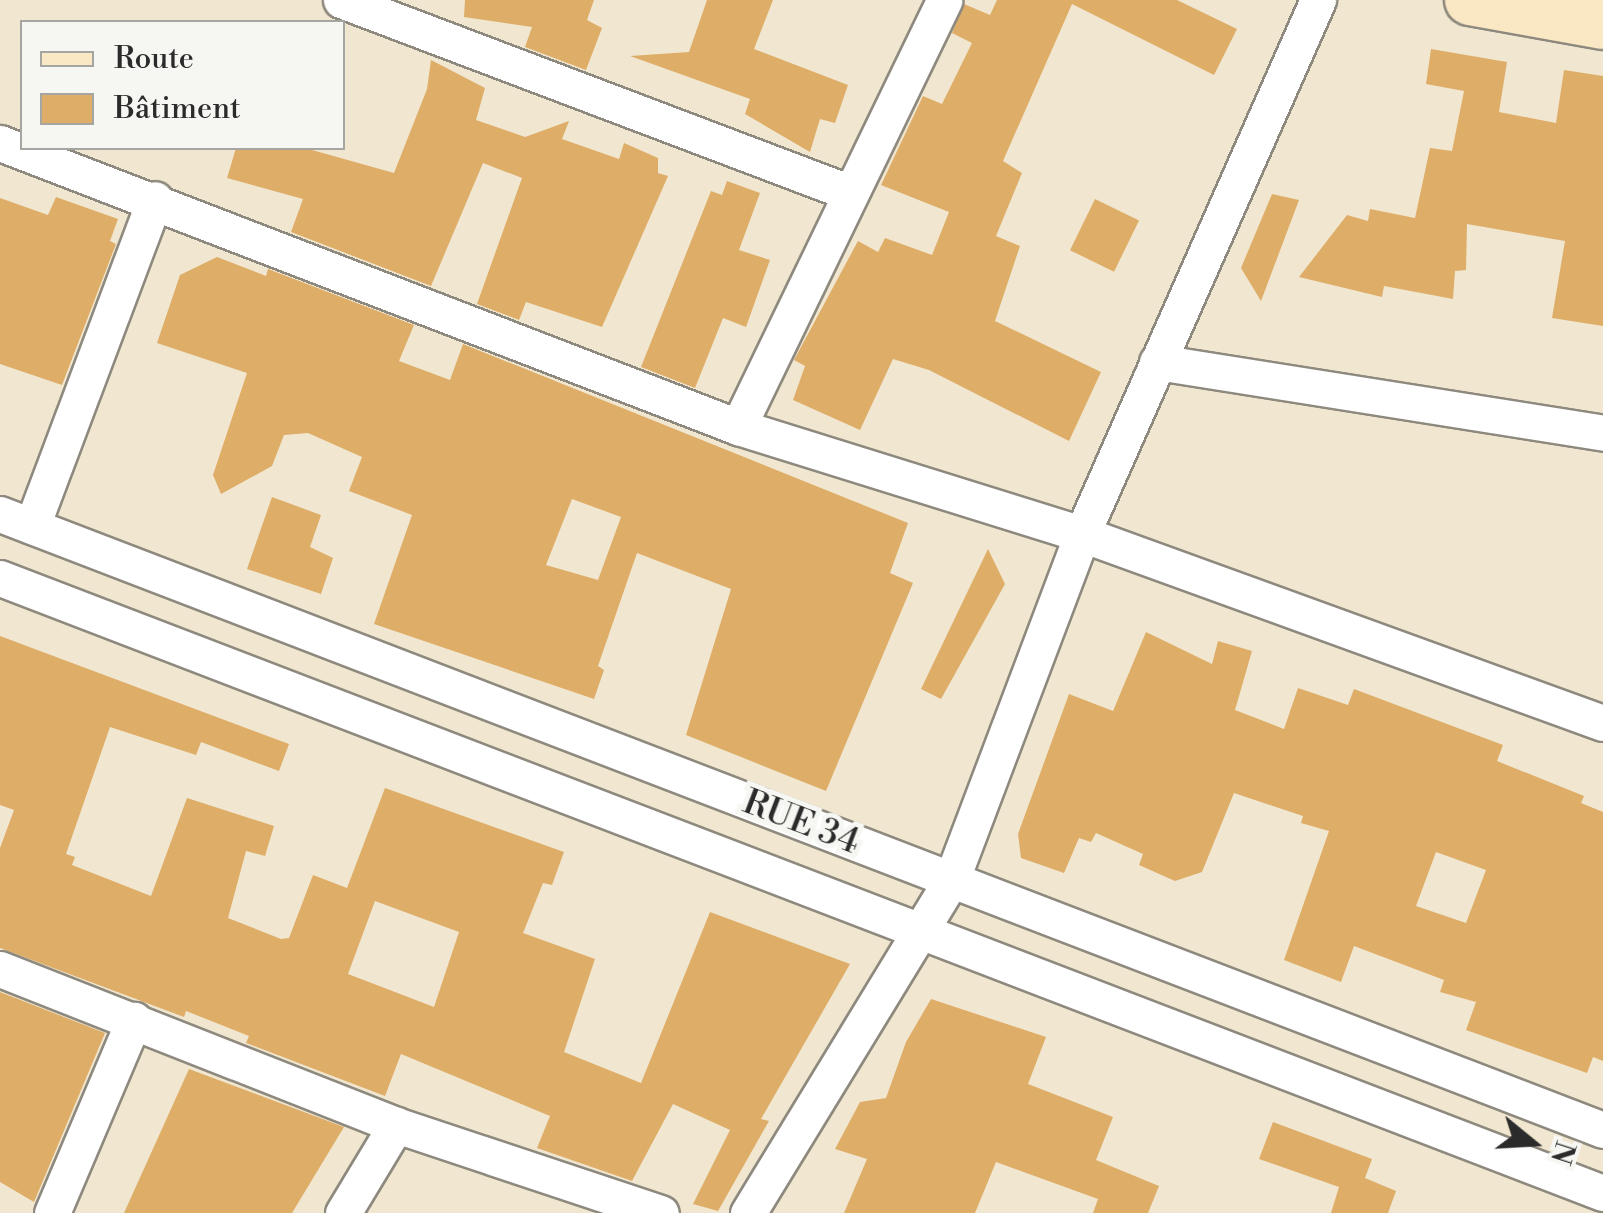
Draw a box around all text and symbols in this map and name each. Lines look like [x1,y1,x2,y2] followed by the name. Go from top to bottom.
[20,20,345,150] legend
[114,40,194,78] text: Route
[114,90,241,128] text: Bâtiment
[737,782,865,864] street label: RUE 34
[1483,1093,1583,1193] north arrow
[1542,1136,1582,1168] text: N

